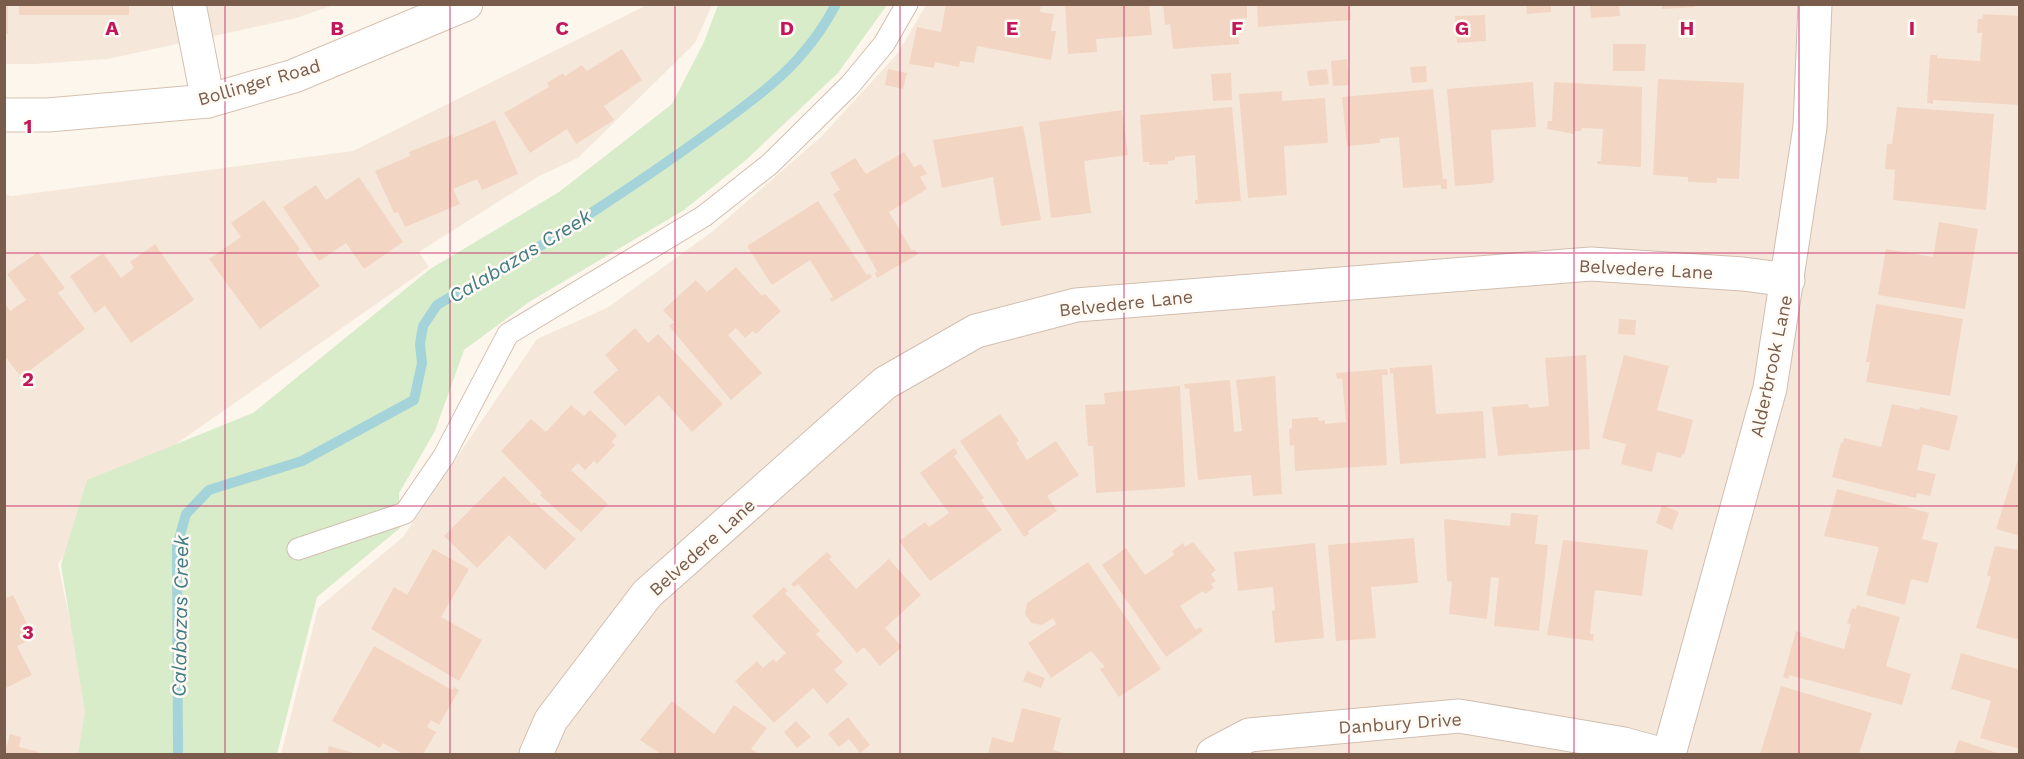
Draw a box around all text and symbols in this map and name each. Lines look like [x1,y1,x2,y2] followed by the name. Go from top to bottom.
[105,16,119,40] text: A
[330,16,344,40] text: B
[555,16,569,40] text: C
[780,16,794,40] text: D
[1006,16,1018,40] text: E
[1231,16,1243,40] text: F
[1455,16,1469,40] text: G
[1680,16,1694,40] text: H
[1909,16,1915,40] text: I
[195,54,323,110] street label: Bollinger Road
[24,114,32,138] text: 1
[444,203,597,308] water label: Calabazas Creek
[1578,255,1714,283] street label: Belvedere Lane
[1058,286,1194,320] street label: Belvedere Lane
[1746,293,1796,439] street label: Alderbrook Lane
[22,367,34,391] text: 2
[645,494,759,600] street label: Belvedere Lane
[167,534,193,697] water label: Calabazas Creek
[22,620,34,644] text: 3
[1338,708,1462,738] street label: Danbury Drive

